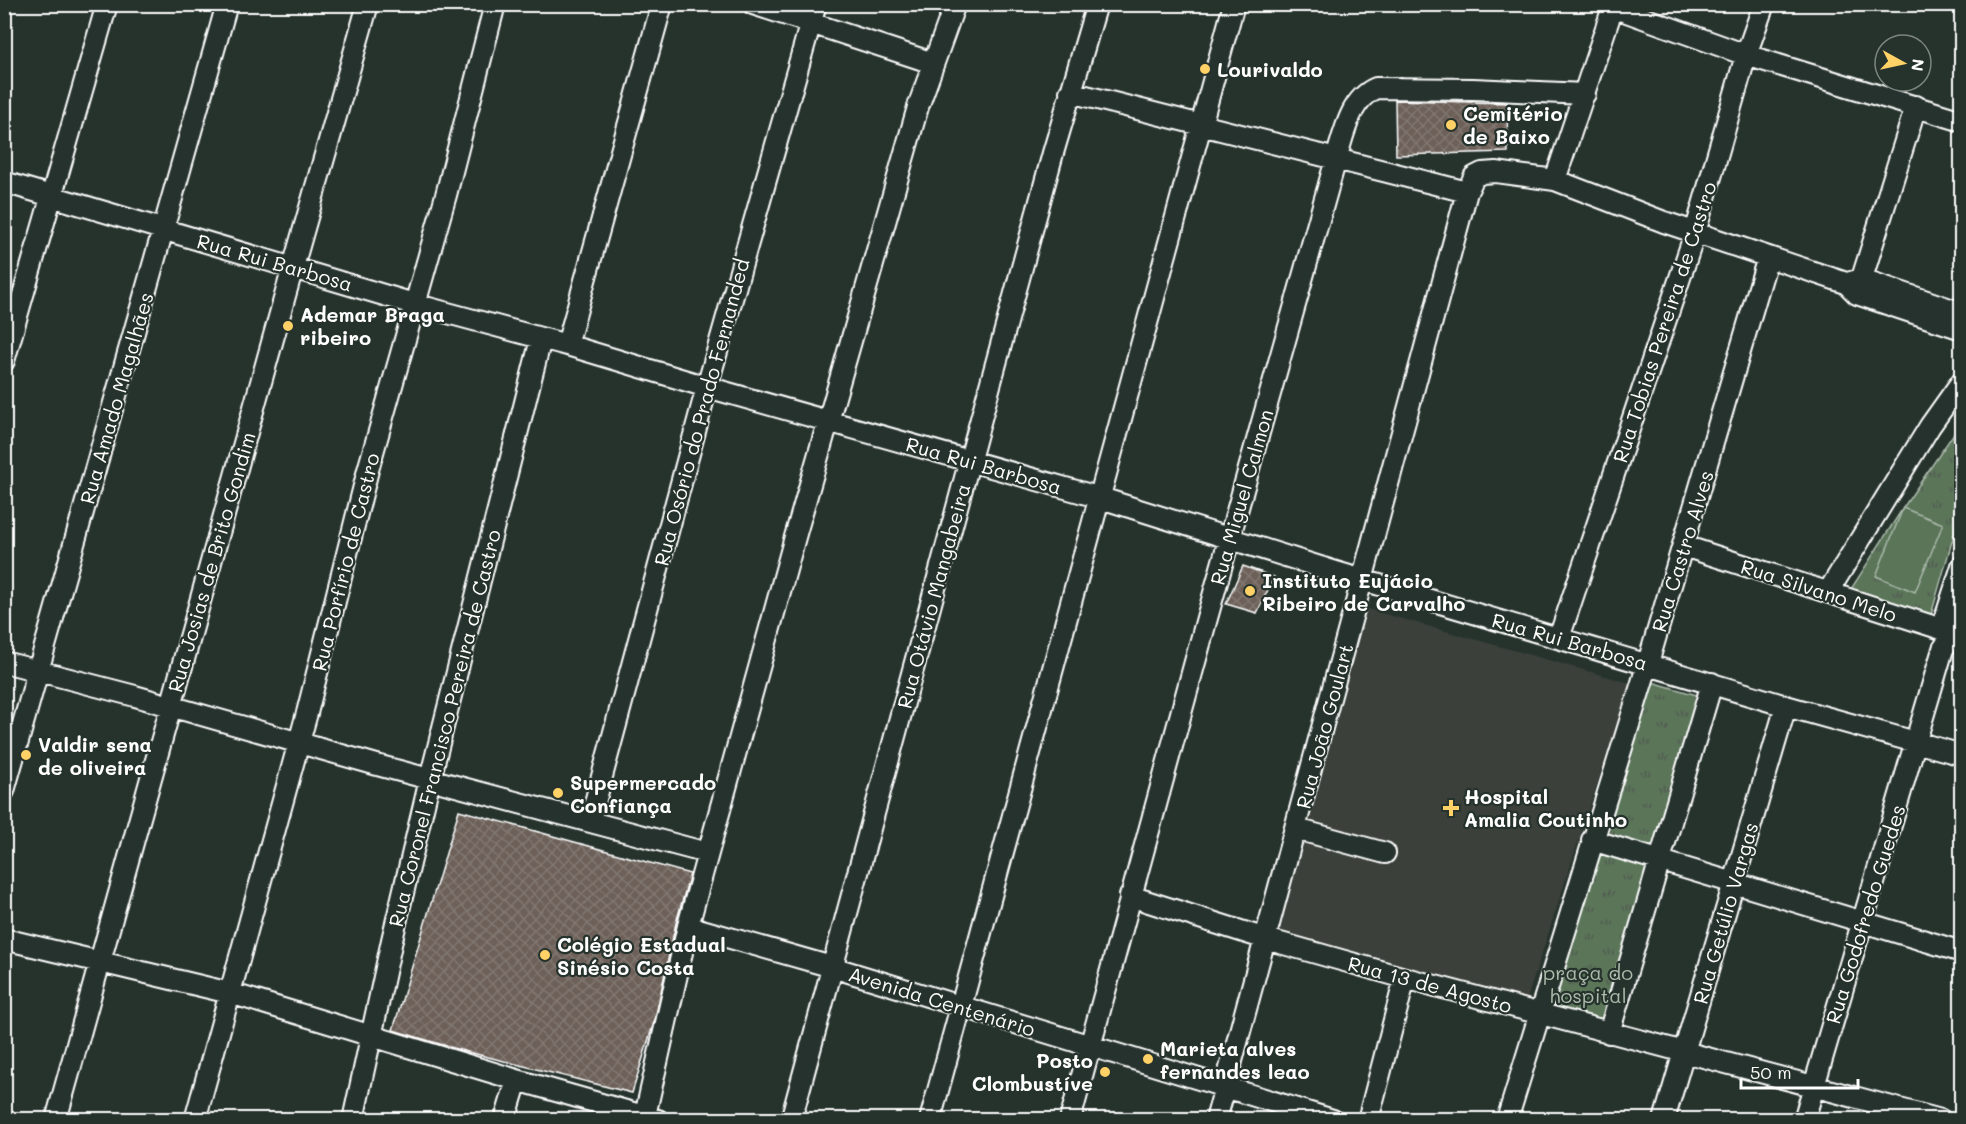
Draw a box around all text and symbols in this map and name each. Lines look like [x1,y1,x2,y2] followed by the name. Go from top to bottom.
[1873,33,1933,93] north arrow
[1217,56,1323,82] place label: Lourivaldo
[1907,58,1930,73] text: N
[1198,62,1212,76] marker: Lourivaldo
[1463,100,1563,149] place label: Cemitério de Baixo
[1444,118,1458,132] marker: Cemitério de Baixo
[1606,178,1722,466] street label: Rua Tobias Pereira de Castro
[194,227,356,297] street label: Rua Rui Barbosa
[647,256,755,568] street label: Rua Osório do Prado Fernanded
[73,289,159,507] street label: Rua Amado Magalhães
[300,301,445,350] place label: Ademar Braga ribeiro
[281,319,295,333] marker: Ademar Braga ribeiro
[1203,406,1279,588] street label: Rua Miguel Calmon
[161,429,261,695] street label: Rua Josias de Brito Gondim
[903,430,1065,500] street label: Rua Rui Barbosa
[305,450,385,674] street label: Rua Porfírio de Castro
[1645,467,1719,635] street label: Rua Castro Alves
[890,481,976,711] street label: Rua Otávio Mangabeira
[382,527,506,929] street label: Rua Coronel Francisco Pereira de Castro
[1738,553,1900,628] street label: Rua Silvano Melo
[1262,567,1465,616] place label: Instituto Eujácio Ribeiro de Carvalho
[1243,584,1257,598] marker: Instituto Eujácio Ribeiro de Carvalho
[1489,606,1651,676] street label: Rua Rui Barbosa
[1289,640,1359,812] street label: Rua João Goulart
[38,731,152,780] place label: Valdir sena de oliveira
[19,748,33,762] marker: Valdir sena de oliveira
[570,769,716,818] place label: Supermercado Confiança
[1464,783,1627,832] place label: Hospital Amalia Coutinho
[551,786,565,800] marker: Supermercado Confiança
[1442,799,1460,817] marker: Hospital Amalia Coutinho
[1819,801,1911,1027] street label: Rua Godofredo Guedes
[1687,819,1763,1007] street label: Rua Getúlio Vargas
[557,931,726,980] place label: Colégio Estadual Sinésio Costa
[538,948,552,962] marker: Colégio Estadual Sinésio Costa
[1345,950,1515,1018] street label: Rua 13 de Agosto
[1543,959,1633,1008] park label: praça do hospital
[845,960,1039,1042] street label: Avenida Centenário
[1160,1035,1310,1084] place label: Marieta alves fernandes leao
[972,1047,1093,1096] place label: Posto Clombustíve
[1141,1052,1155,1066] marker: Marieta alves fernandes leao
[1741,1052,1858,1090] scale bar
[1750,1060,1792,1084] text: 50 m
[1098,1065,1112,1079] marker: Posto Clombustíve

